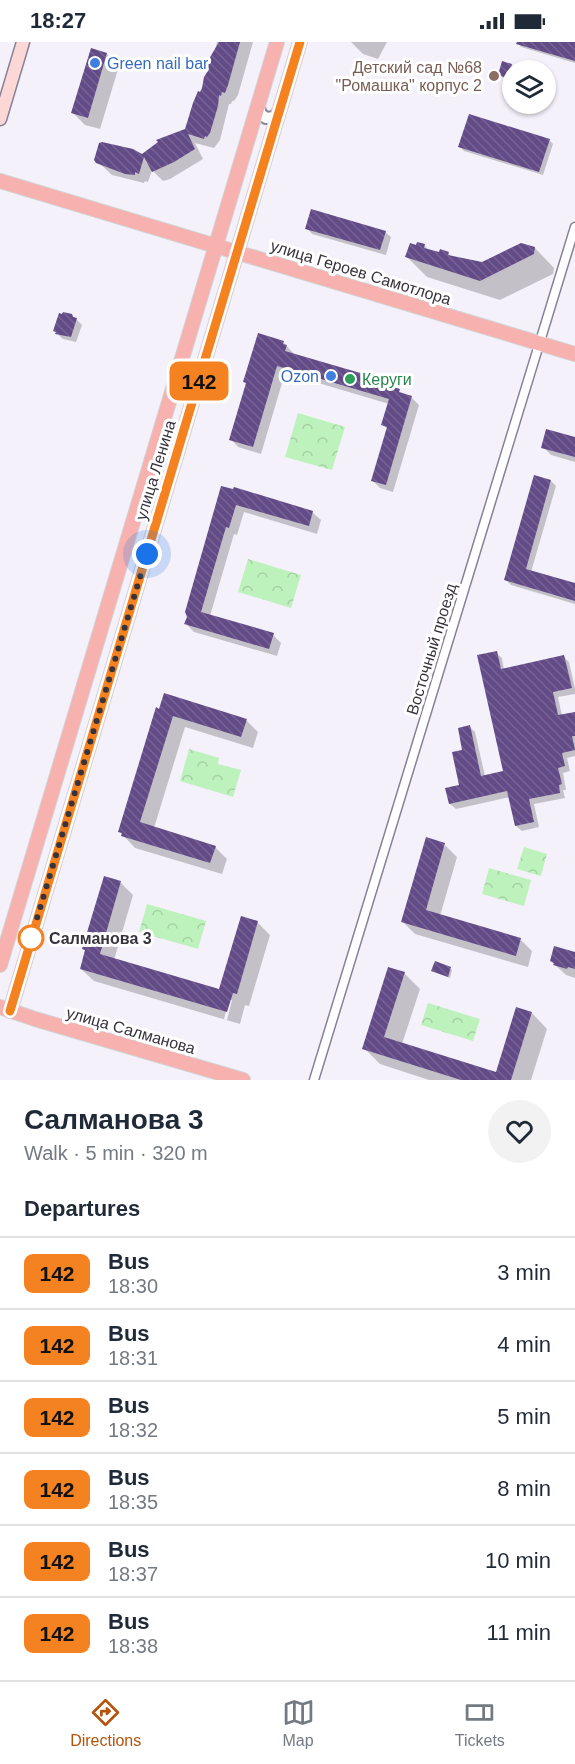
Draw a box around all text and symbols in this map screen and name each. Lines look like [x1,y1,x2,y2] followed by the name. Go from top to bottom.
[30,8,86,33] text: 18:27
[107,55,209,72] place label: Green nail bar
[88,56,102,70] marker: Green nail bar
[336,59,482,94] place label: Детский сад №68 "Ромашка" корпус 2
[502,60,556,114] map controls
[502,60,556,114] button: layers
[487,69,501,83] marker: Детский сад №68 "Ромашка" корпус 2
[269,237,453,308] street label: улица Героев Самотлора
[164,362,234,400] line badge: 142
[281,368,319,385] place label: Ozon
[324,369,338,383] marker: Ozon
[181,370,217,393] text: 142
[362,371,412,388] place label: Керуги
[343,372,357,386] marker: Керуги
[132,418,179,522] street label: улица Ленина
[132,539,162,569] your location
[403,581,460,717] street label: Восточный проезд
[18,925,44,951] marker: Салманова 3
[49,930,152,947] place label: Салманова 3
[64,1004,197,1057] street label: улица Салманова
[488,1100,551,1163] button: heart
[24,1104,204,1135] text: Салманова 3
[24,1142,208,1164] text: Walk · 5 min · 320 m
[24,1196,140,1221] text: Departures
[108,1249,150,1274] text: Bus
[497,1260,551,1285] text: 3 min
[39,1262,75,1285] text: 142
[108,1275,158,1297] text: 18:30
[108,1321,150,1346] text: Bus
[497,1332,551,1357] text: 4 min
[39,1334,75,1357] text: 142
[108,1347,158,1369] text: 18:31
[108,1393,150,1418] text: Bus
[497,1404,551,1429] text: 5 min
[39,1406,75,1429] text: 142
[108,1419,158,1441] text: 18:32
[108,1465,150,1490] text: Bus
[497,1476,551,1501] text: 8 min
[39,1478,75,1501] text: 142
[108,1491,158,1513] text: 18:35
[108,1537,150,1562] text: Bus
[485,1548,551,1573] text: 10 min
[39,1550,75,1573] text: 142
[108,1563,158,1585] text: 18:37
[108,1609,150,1634] text: Bus
[487,1620,551,1645] text: 11 min
[39,1622,75,1645] text: 142
[108,1635,158,1657] text: 18:38
[70,1696,141,1750] tab: Directions
[282,1696,315,1750] tab: Map
[455,1696,505,1750] tab: Tickets

